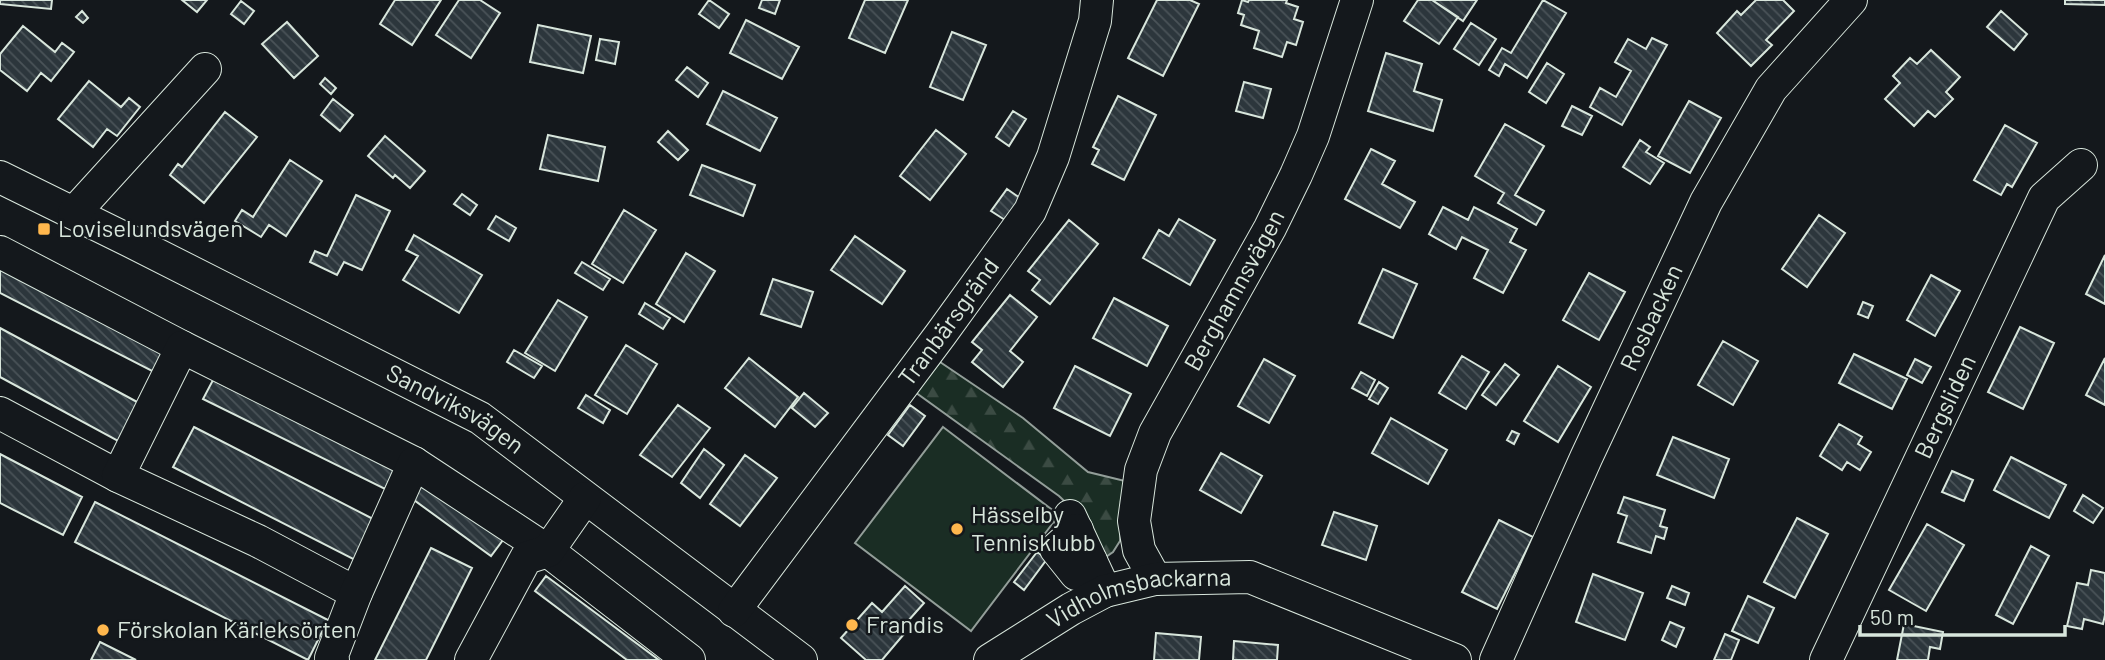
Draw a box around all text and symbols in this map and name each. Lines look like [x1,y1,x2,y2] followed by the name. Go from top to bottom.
[1177,204,1290,375] street label: Berghamnsvägen
[58,213,243,242] place label: Loviselundsvägen
[36,221,52,237] marker: Loviselundsvägen
[891,252,1004,391] street label: Tranbärsgränd
[1613,259,1688,375] street label: Rosbacken
[1907,350,1981,463] street label: Bergsliden
[382,357,530,459] street label: Sandviksvägen
[971,499,1096,556] place label: Hässelby Tennisklubb
[949,521,965,537] marker: Hässelby Tennisklubb
[1041,561,1232,634] street label: Vidholmsbackarna
[1860,594,2065,638] scale bar
[1870,604,1914,629] text: 50 m
[866,609,944,638] place label: Frandis
[117,614,356,643] place label: Förskolan Kärleksörten
[844,617,860,633] marker: Frandis
[95,622,111,638] marker: Förskolan Kärleksörten

